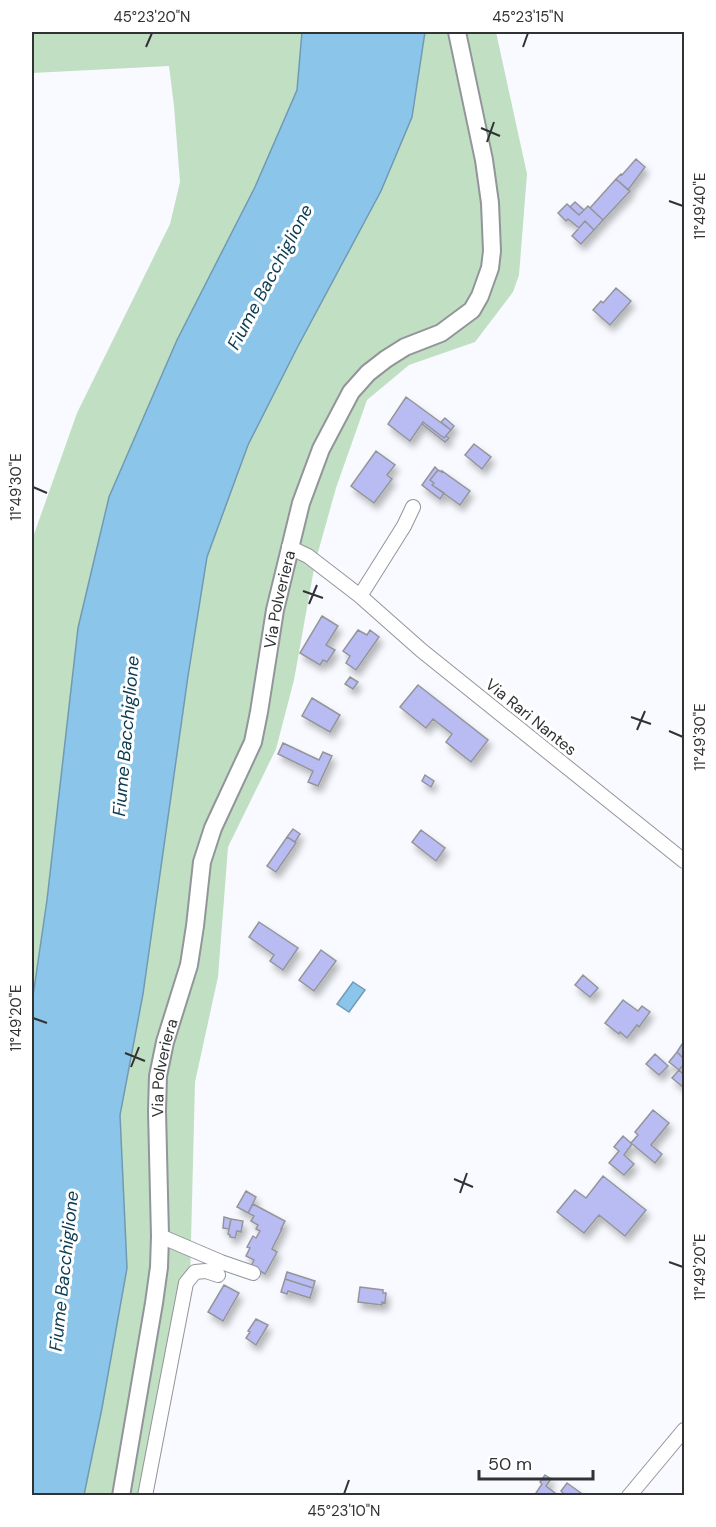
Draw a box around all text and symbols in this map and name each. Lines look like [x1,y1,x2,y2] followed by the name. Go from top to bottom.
[114,7,190,27] text: 45°23'20"N
[492,7,564,27] text: 45°23'15"N
[690,173,710,239] text: 11°49'40"E
[222,200,318,354] water label: Fiume Bacchiglione
[6,453,26,521] text: 11°49'30"E
[259,548,300,650] street label: Via Polveriera
[107,655,145,817] water label: Fiume Bacchiglione
[481,674,581,760] street label: Via Rari Nantes
[690,703,710,771] text: 11°49'30"E
[6,984,26,1052] text: 11°49'20"E
[146,1016,182,1117] street label: Via Polveriera
[44,1190,84,1352] water label: Fiume Bacchiglione
[690,1233,710,1301] text: 11°49'20"E
[479,1443,593,1481] scale bar
[488,1452,532,1476] text: 50 m
[308,1501,380,1521] text: 45°23'10"N

